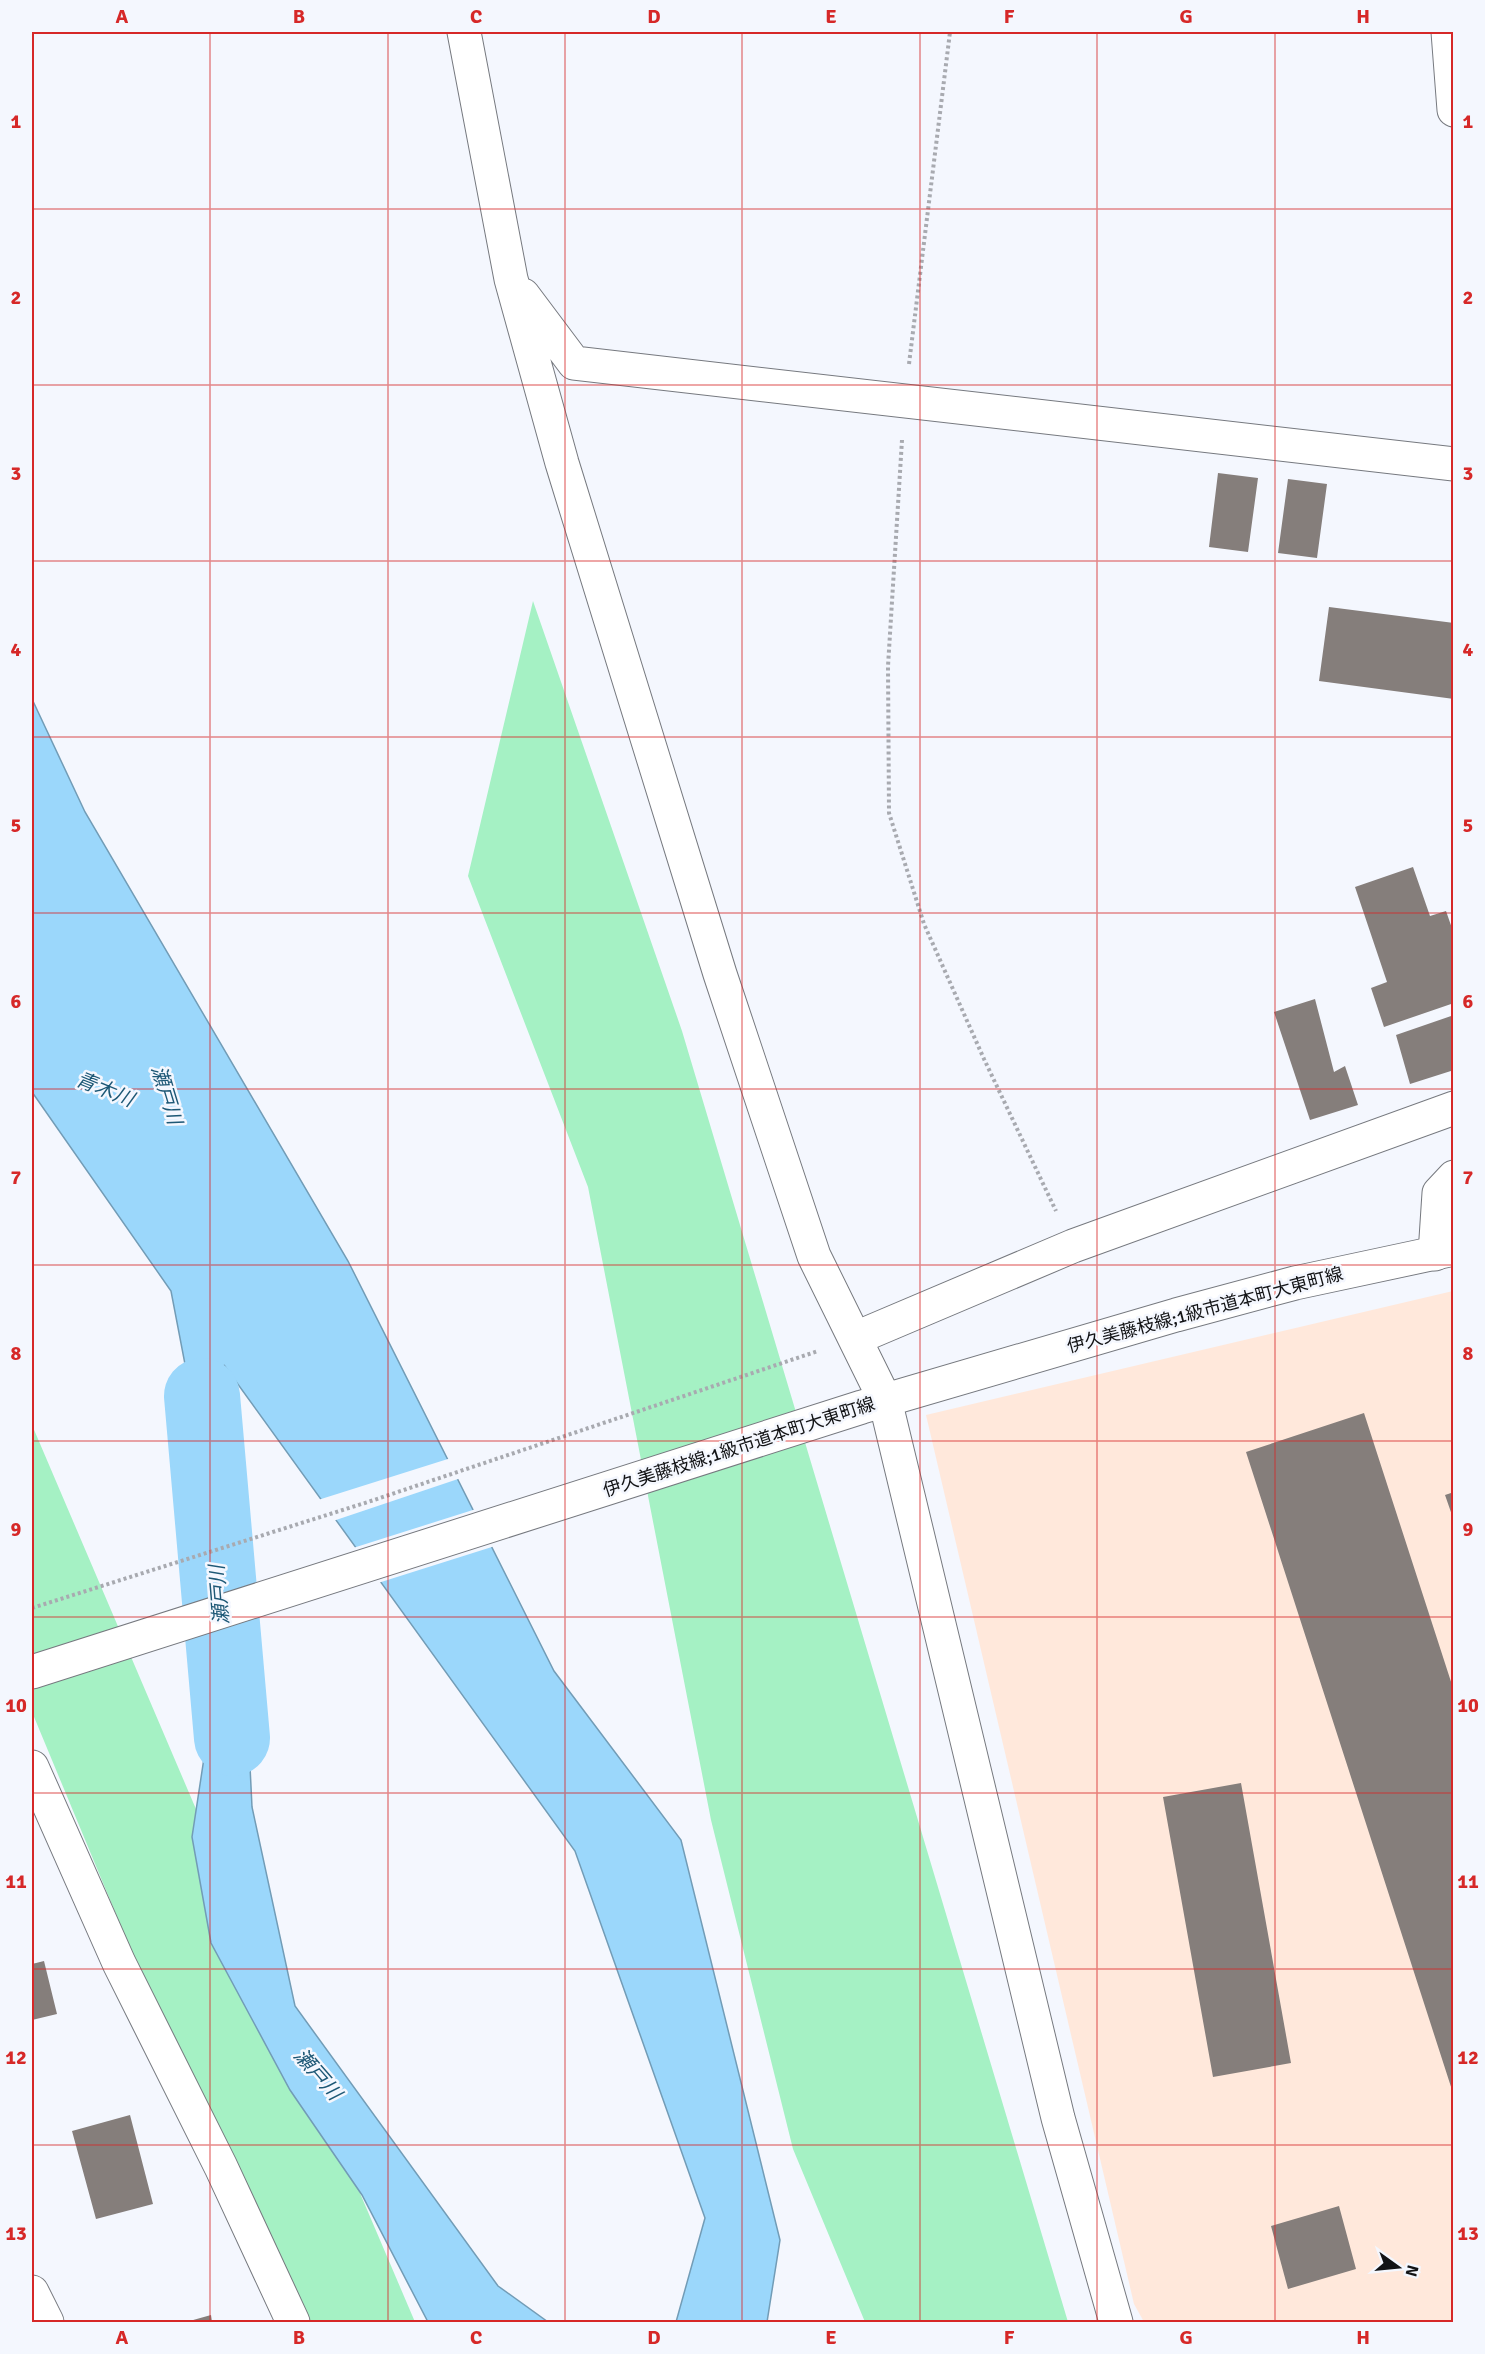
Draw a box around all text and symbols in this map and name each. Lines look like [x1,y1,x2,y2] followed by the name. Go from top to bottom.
[116,4,129,29] text: A
[293,4,305,29] text: B
[470,4,482,29] text: C
[647,4,661,29] text: D
[825,4,837,29] text: E
[1004,4,1015,29] text: F
[1179,4,1193,29] text: G
[1356,4,1370,29] text: H
[11,109,22,134] text: 1
[1463,109,1474,134] text: 1
[11,285,21,310] text: 2
[1463,285,1473,310] text: 2
[11,461,21,486] text: 3
[1463,461,1473,486] text: 3
[11,637,22,662] text: 4
[1463,637,1474,662] text: 4
[11,813,21,838] text: 5
[1463,813,1473,838] text: 5
[11,989,22,1014] text: 6
[1463,989,1474,1014] text: 6
[146,1063,188,1129] water label: 瀬戸川
[72,1067,139,1113] water label: 青木川
[11,1165,22,1190] text: 7
[1463,1165,1474,1190] text: 7
[1065,1263,1345,1357] street label: 伊久美藤枝線;1級市道本町大東町線
[11,1341,22,1366] text: 8
[1463,1341,1474,1366] text: 8
[600,1393,878,1501] street label: 伊久美藤枝線;1級市道本町大東町線
[11,1517,22,1542] text: 9
[1463,1517,1474,1542] text: 9
[204,1562,235,1626] water label: 瀬戸川
[5,1693,27,1718] text: 10
[1457,1693,1479,1718] text: 10
[5,1869,27,1894] text: 11
[1457,1869,1479,1894] text: 11
[289,2043,348,2107] water label: 瀬戸川
[5,2045,27,2070] text: 12
[1457,2045,1479,2070] text: 12
[5,2221,27,2246] text: 13
[1457,2221,1479,2246] text: 13
[1368,2237,1428,2297] north arrow
[1400,2263,1423,2279] text: N
[116,2325,129,2350] text: A
[293,2325,305,2350] text: B
[470,2325,482,2350] text: C
[647,2325,661,2350] text: D
[825,2325,837,2350] text: E
[1004,2325,1015,2350] text: F
[1179,2325,1193,2350] text: G
[1356,2325,1370,2350] text: H

